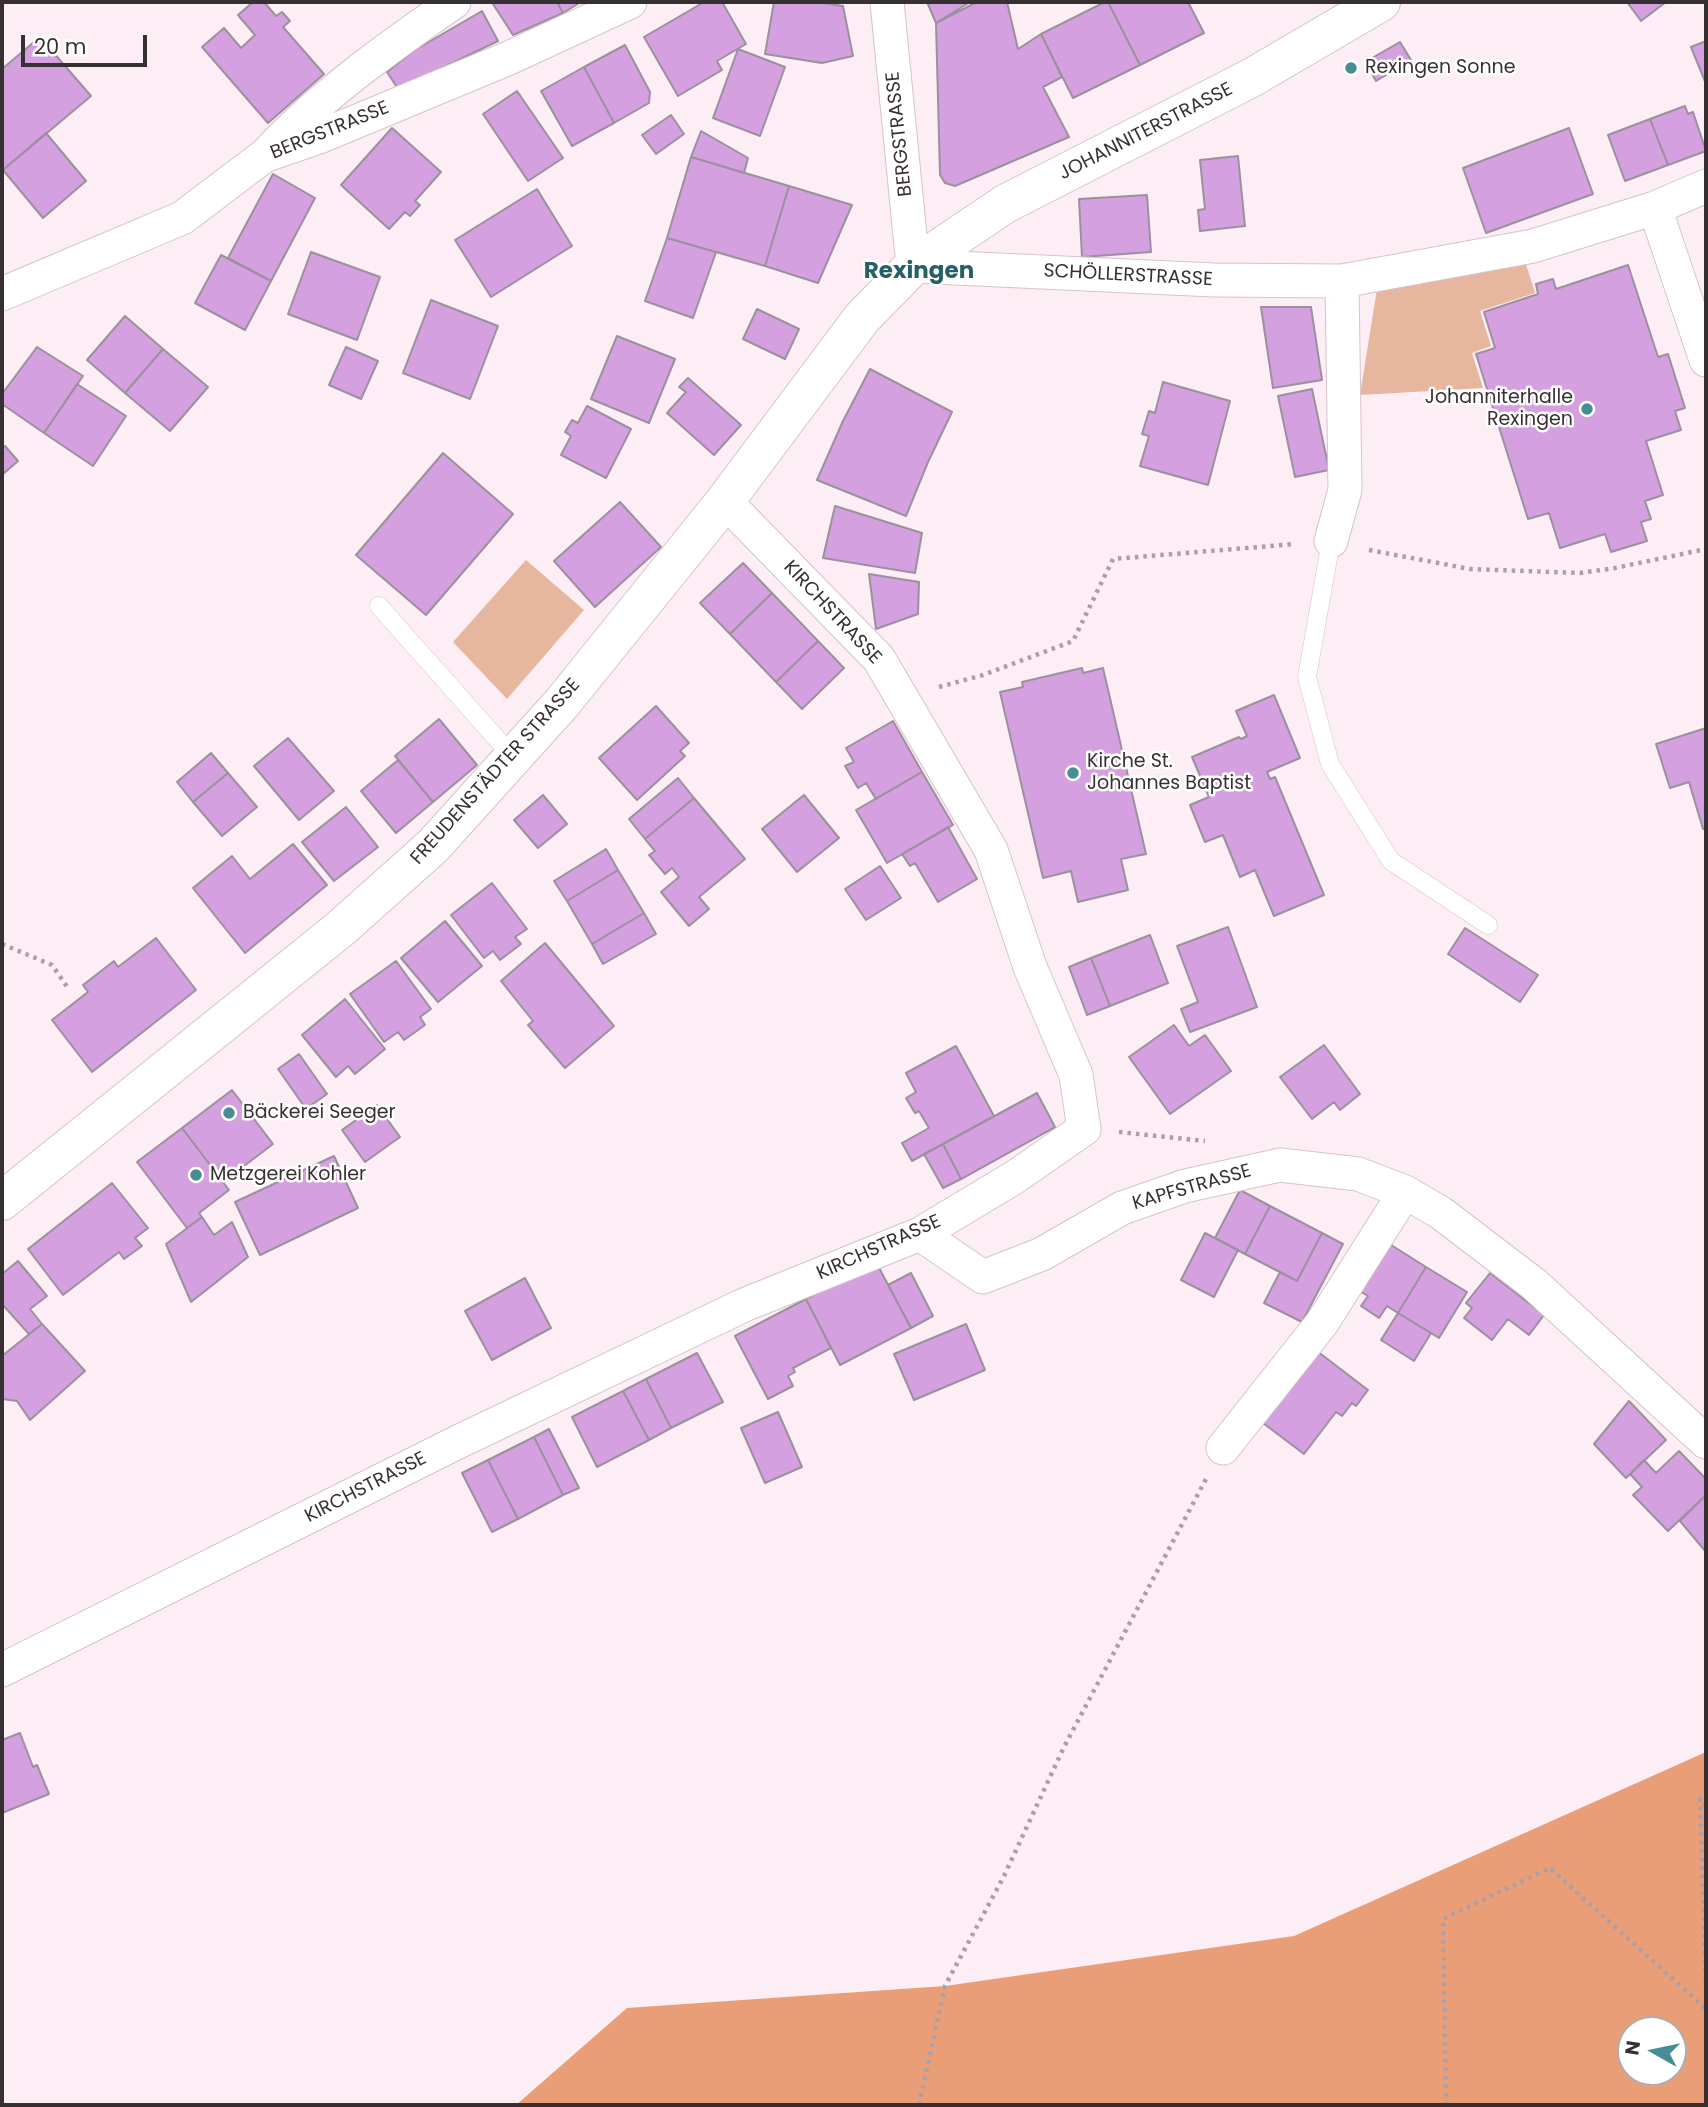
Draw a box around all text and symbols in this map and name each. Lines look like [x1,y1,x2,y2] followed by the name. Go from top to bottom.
[24,21,150,65] scale bar
[34,32,87,61] text: 20 m
[1365,57,1516,79] place label: Rexingen Sonne
[1343,60,1359,76] marker: Rexingen Sonne
[882,70,918,198] street label: BERGSTRASSE
[1055,78,1237,186] street label: JOHANNITERSTRASSE
[268,97,392,165] street label: BERGSTRASSE
[864,258,974,286] district label: Rexingen
[1043,260,1213,292] street label: SCHÖLLERSTRASSE
[1425,387,1573,431] place label: Johanniterhalle Rexingen
[1579,401,1595,417] marker: Johanniterhalle Rexingen
[778,556,886,670] street label: KIRCHSTRASSE
[406,674,586,870] street label: FREUDENSTÄDTER STRASSE
[1087,751,1251,795] place label: Kirche St. Johannes Baptist
[1065,765,1081,781] marker: Kirche St. Johannes Baptist
[243,1102,396,1124] place label: Bäckerei Seeger
[221,1105,237,1121] marker: Bäckerei Seeger
[1130,1160,1254,1216] street label: KAPFSTRASSE
[210,1164,366,1186] place label: Metzgerei Kohler
[188,1167,204,1183] marker: Metzgerei Kohler
[813,1210,945,1286] street label: KIRCHSTRASSE
[301,1448,431,1528] street label: KIRCHSTRASSE
[1617,2016,1687,2086] north arrow
[1618,2039,1647,2057] text: N

